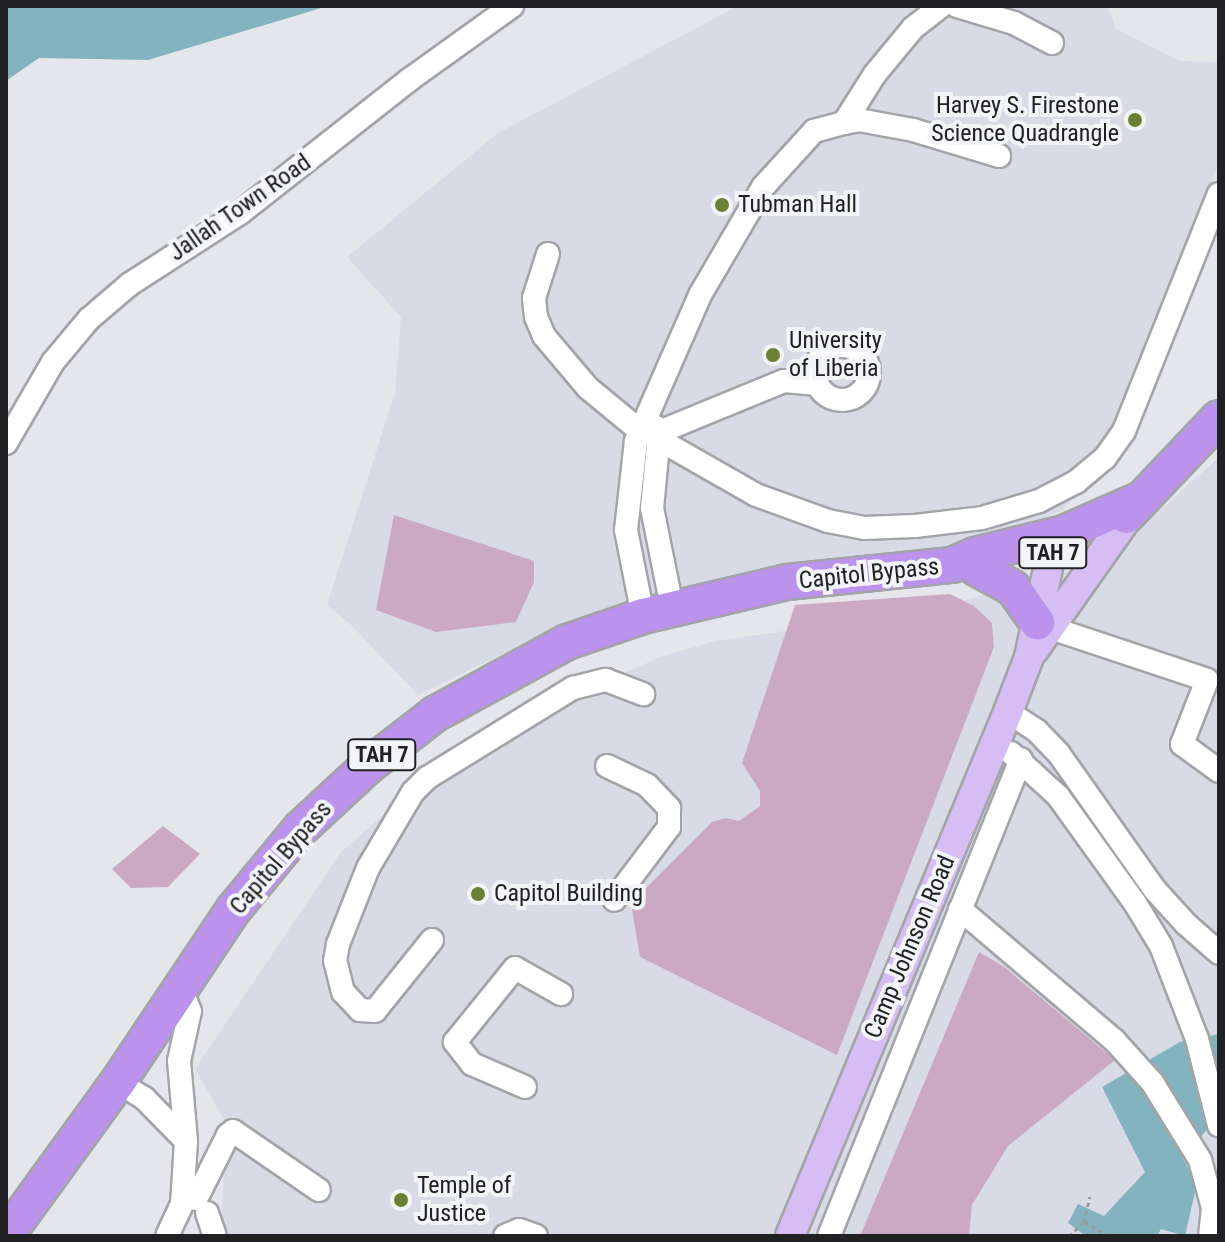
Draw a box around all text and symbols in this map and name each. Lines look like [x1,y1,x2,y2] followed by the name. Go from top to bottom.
[931,92,1119,148] place label: Harvey S. Firestone Science Quadrangle
[1126,111,1144,129] marker: Harvey S. Firestone Science Quadrangle
[163,148,317,268] street label: Jallah Town Road
[738,191,857,219] place label: Tubman Hall
[713,196,731,214] marker: Tubman Hall
[789,327,882,383] place label: University of Liberia
[764,346,782,364] marker: University of Liberia
[1017,535,1089,571] road number: TAH 7
[798,552,940,596] street label: Capitol Bypass
[346,737,418,773] road number: TAH 7
[224,795,338,921] street label: Capitol Bypass
[859,851,961,1043] street label: Camp Johnson Road
[494,880,643,908] place label: Capitol Building
[469,885,487,903] marker: Capitol Building
[417,1172,511,1228] place label: Temple of Justice
[392,1191,410,1209] marker: Temple of Justice

